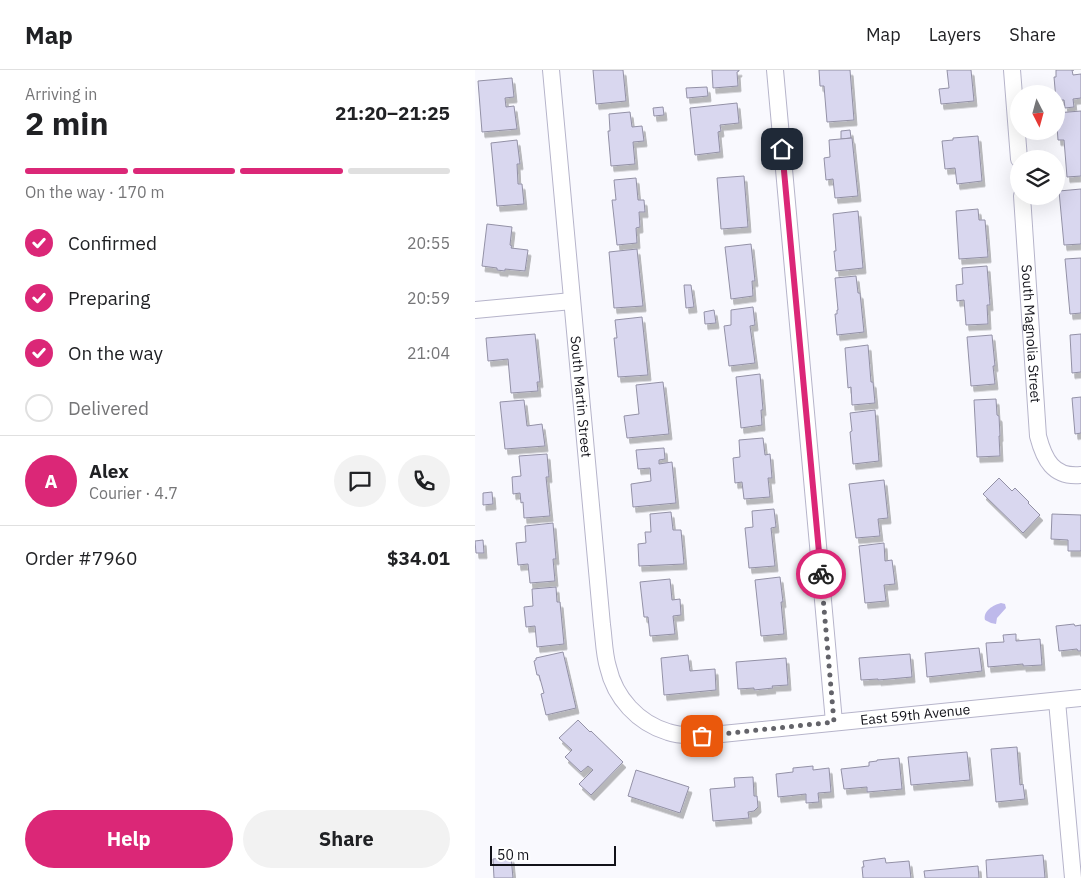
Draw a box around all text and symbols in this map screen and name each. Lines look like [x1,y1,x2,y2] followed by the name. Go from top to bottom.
[25,19,73,51] text: Map
[866,23,901,46] text: Map
[929,23,981,46] text: Layers
[1009,23,1056,46] text: Share
[25,84,97,104] text: Arriving in
[1010,85,1065,140] north arrow
[1010,85,1065,205] map controls
[335,101,450,125] text: 21:20–21:25
[25,102,109,144] text: 2 min
[761,128,803,170] pin
[768,135,796,163] icon: home
[1010,150,1065,205] button: layers
[25,182,164,202] text: On the way · 170 m
[25,229,53,257] icon: check
[68,231,157,255] text: Confirmed
[407,233,450,253] text: 20:55
[1018,264,1045,404] street label: South Magnolia Street
[25,284,53,312] icon: check
[68,286,150,310] text: Preparing
[407,288,450,308] text: 20:59
[566,335,596,458] street label: South Martin Street
[25,339,53,367] icon: check
[68,341,163,365] text: On the way
[407,343,450,363] text: 21:04
[68,396,149,420] text: Delivered
[334,455,386,507] button: chat
[398,455,450,507] button: phone
[89,459,129,483] text: Alex
[44,469,58,493] text: A
[89,483,178,503] text: Courier · 4.7
[25,546,137,570] text: Order #7960
[387,546,450,570] text: $34.01
[796,549,846,599] courier
[807,560,835,588] icon: bike
[859,700,971,729] street label: East 59th Avenue
[681,715,723,757] pin
[688,722,716,750] icon: bag
[25,810,233,868] button: Help
[243,810,450,868] button: Share
[490,843,616,866] scale bar
[497,846,529,864] text: 50 m

